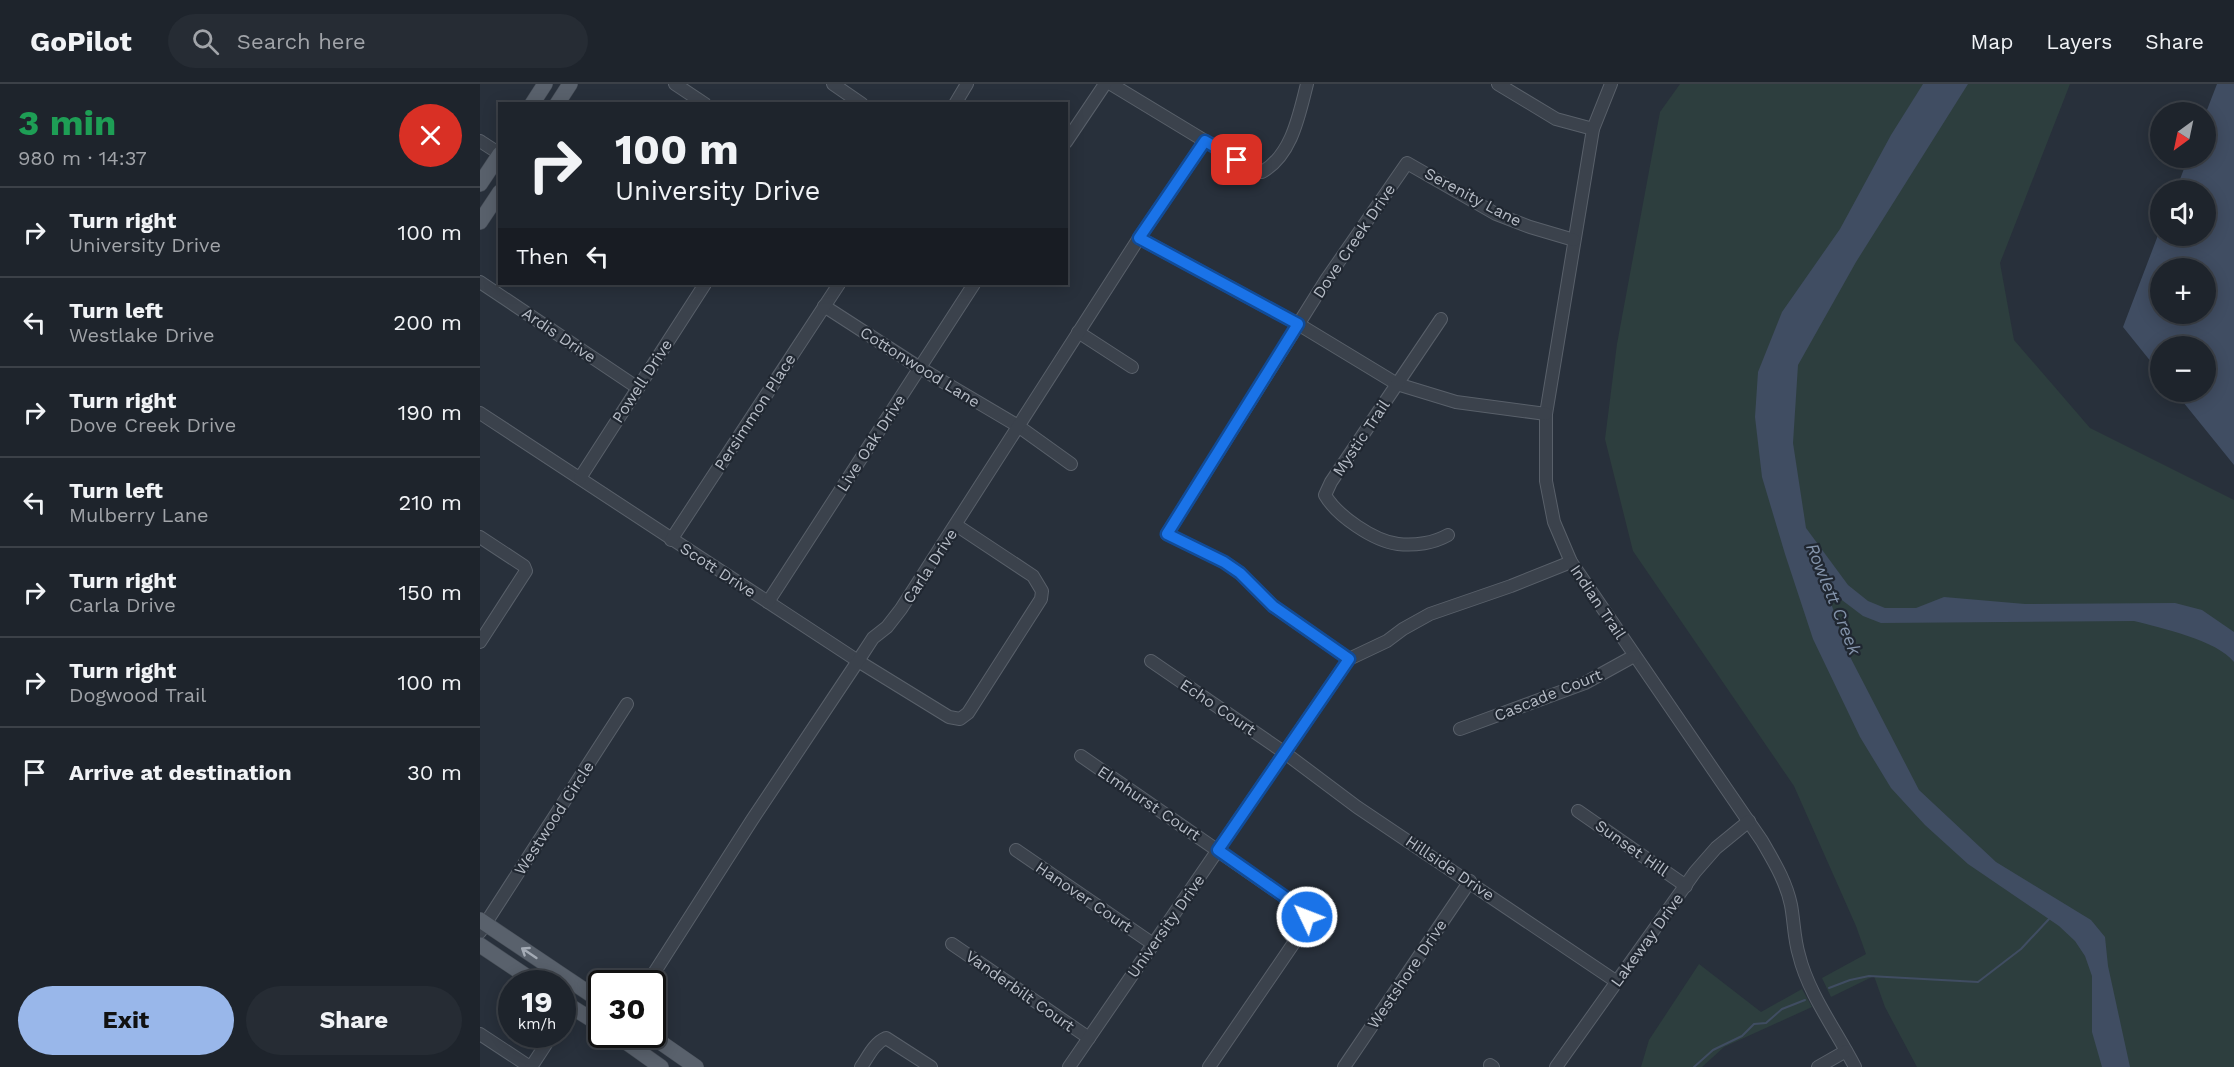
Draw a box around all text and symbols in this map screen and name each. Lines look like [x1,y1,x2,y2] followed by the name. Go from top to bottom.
[168,14,588,68] search box
[30,25,132,58] text: GoPilot
[189,25,222,58] icon: search
[237,29,366,54] text: Search here
[1970,29,2013,54] text: Map
[2046,29,2112,54] text: Layers
[2145,29,2204,54] text: Share
[18,102,116,144] text: 3 min
[2150,102,2216,168] north arrow
[2150,102,2216,402] map controls
[399,104,462,167] button: close
[615,125,739,174] text: 100 m
[516,126,594,204] icon: right
[1211,134,1262,185] pin
[1220,143,1253,176] icon: arrive
[18,146,147,170] text: 980 m · 14:37
[1421,164,1525,230] street label: Serenity Lane
[615,175,820,207] text: University Drive
[1309,180,1399,302] street label: Dove Creek Drive
[2150,180,2216,246] button: sound
[69,208,176,233] text: Turn right
[18,216,51,249] icon: right
[398,220,462,245] text: 100 m
[69,233,221,257] text: University Drive
[581,240,614,273] icon: left
[516,244,569,269] text: Then
[2150,258,2216,324] button: +
[69,298,163,323] text: Turn left
[519,303,599,367] street label: Ardis Drive
[18,306,51,339] icon: left
[393,310,462,335] text: 200 m
[857,322,983,412] street label: Cottonwood Lane
[69,323,215,347] text: Westlake Drive
[608,336,676,426] street label: Powell Drive
[2150,336,2216,402] button: −
[710,350,800,474] street label: Persimmon Place
[69,388,176,413] text: Turn right
[833,391,909,495] street label: Live Oak Drive
[18,396,51,429] icon: right
[1328,396,1394,480] street label: Mystic Trail
[398,400,462,425] text: 190 m
[69,413,236,437] text: Dove Creek Drive
[69,478,163,503] text: Turn left
[18,486,51,519] icon: left
[398,490,462,515] text: 210 m
[69,503,209,527] text: Mulberry Lane
[899,525,961,607] street label: Carla Drive
[677,539,759,601] street label: Scott Drive
[1802,540,1866,659] water label: Rowlett Creek
[1566,561,1630,643] street label: Indian Trail
[69,568,176,593] text: Turn right
[18,576,51,609] icon: right
[398,580,462,605] text: 150 m
[69,593,176,617] text: Carla Drive
[69,658,176,683] text: Turn right
[1491,665,1605,725] street label: Cascade Court
[18,666,51,699] icon: right
[398,670,462,695] text: 100 m
[1177,675,1260,739] street label: Echo Court
[69,683,206,707] text: Dogwood Trail
[18,756,51,789] icon: arrive
[510,758,598,878] street label: Westwood Circle
[69,760,292,785] text: Arrive at destination
[407,760,462,785] text: 30 m
[1094,762,1204,845] street label: Elmhurst Court
[1592,816,1672,880] street label: Sunset Hill
[1402,831,1498,905] street label: Hillside Drive
[1032,858,1136,937] street label: Hanover Court
[1123,871,1209,981] street label: University Drive
[1275,885,1339,949] position arrow
[1607,889,1687,991] street label: Lakeway Drive
[1363,916,1451,1032] street label: Westshore Drive
[962,946,1078,1036] street label: Vanderbilt Court
[521,947,538,959] one-way arrow
[588,970,666,1048] speed limit sign: 30
[521,984,553,1019] text: 19
[18,986,234,1055] button: Exit
[246,986,462,1055] button: Share
[518,1015,556,1033] text: km/h

